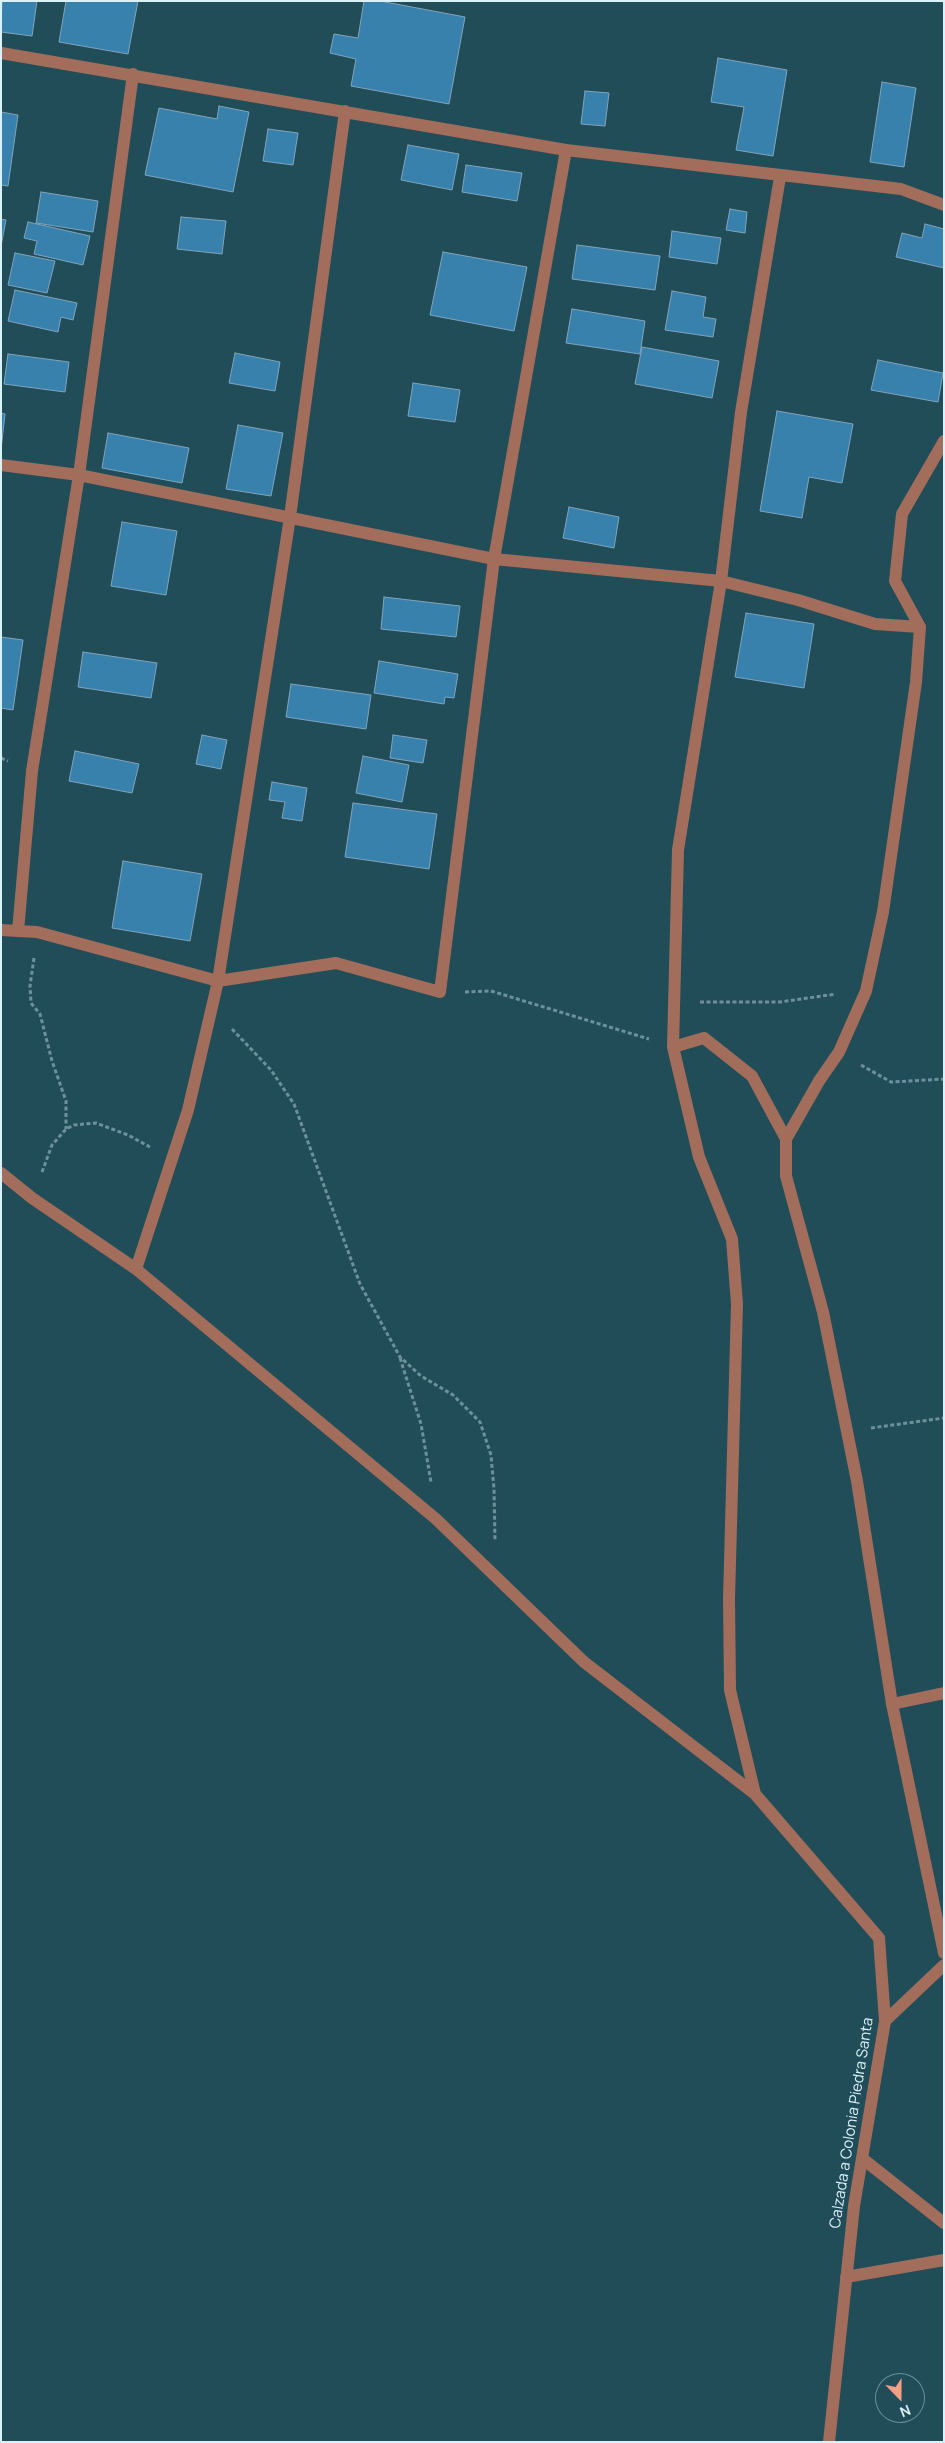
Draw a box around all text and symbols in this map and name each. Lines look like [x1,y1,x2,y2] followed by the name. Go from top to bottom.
[826,2016,878,2230] street label: Calzada a Colonia Piedra Santa
[875,2373,925,2423] north arrow
[897,2401,914,2422] text: N

